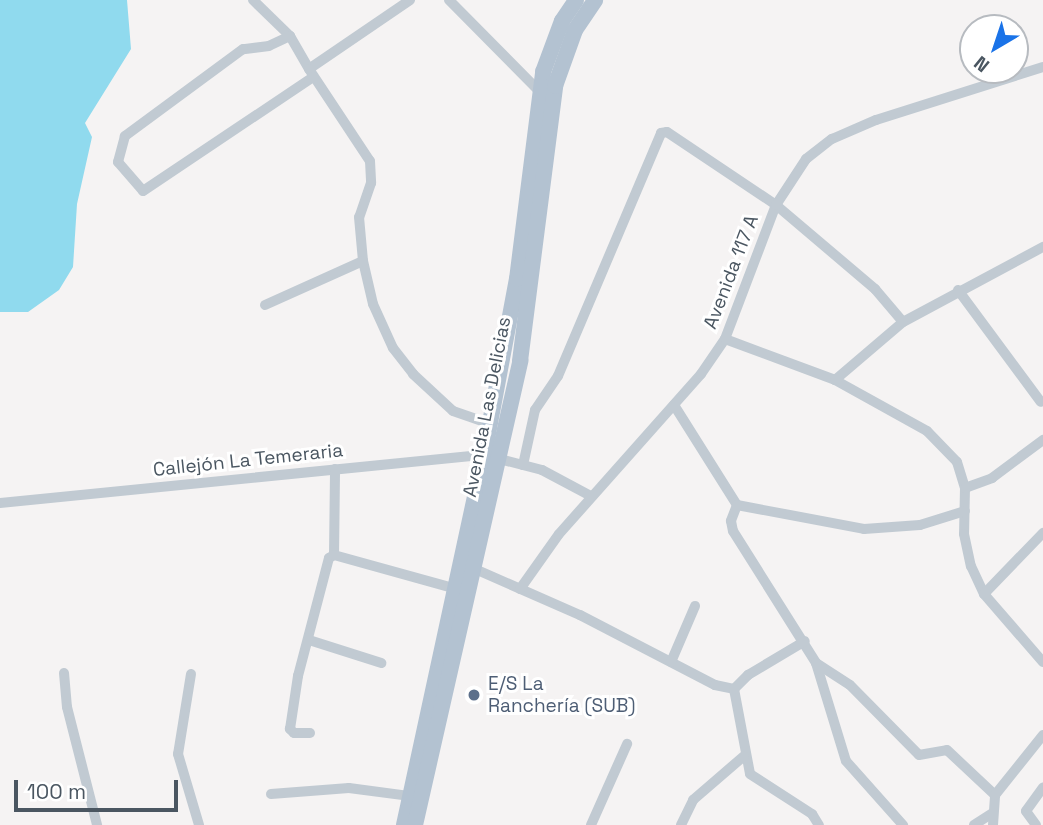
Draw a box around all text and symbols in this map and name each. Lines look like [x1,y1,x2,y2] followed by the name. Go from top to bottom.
[959,14,1029,84] north arrow
[969,50,995,78] text: N
[699,212,763,332] street label: Avenida 117 A
[458,315,516,499] street label: Avenida Las Delicias
[152,439,344,481] street label: Callejón La Temeraria
[488,673,635,717] place label: E/S La Ranchería (SUB)
[466,687,482,703] marker: E/S La Ranchería (SUB)
[18,766,182,810] scale bar
[27,778,86,805] text: 100 m

